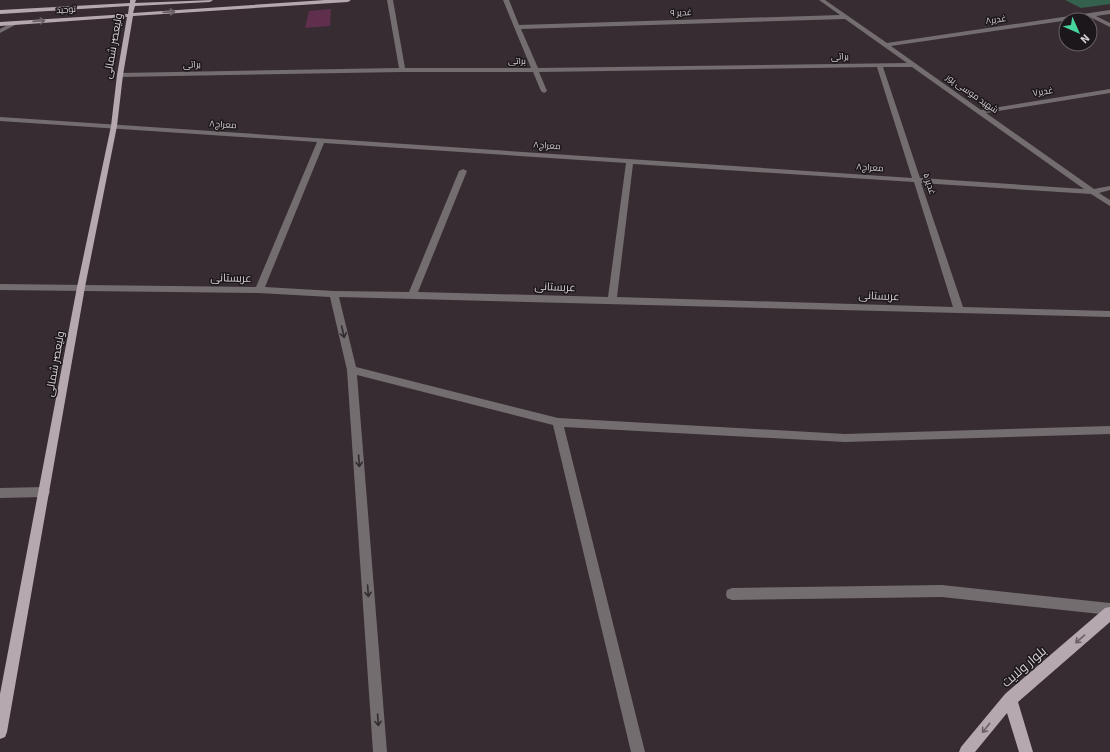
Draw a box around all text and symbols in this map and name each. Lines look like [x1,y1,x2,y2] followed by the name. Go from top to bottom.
[56,4,77,16] street label: توحید
[670,7,692,19] street label: غدیر ۹
[162,9,175,16] one-way arrow
[101,12,125,80] street label: ولیعصر شمالی
[1058,12,1098,52] north arrow
[985,13,1007,27] street label: غدیر۸
[32,18,45,25] one-way arrow
[1077,31,1092,46] text: N
[831,51,849,63] street label: براتی
[508,56,526,67] street label: براتی
[183,59,201,71] street label: براتی
[943,71,1000,116] street label: شهید موسی پور
[1032,85,1054,99] street label: غدیر۷
[209,119,237,131] street label: معراج۸
[533,140,561,152] street label: معراج۸
[856,162,884,174] street label: معراج۸
[920,172,938,196] street label: غدیر ۵
[210,271,252,285] street label: عربستانی
[534,280,576,294] street label: عربستانی
[858,289,900,303] street label: عربستانی
[340,326,347,339] one-way arrow
[43,330,67,398] street label: ولیعصر شمالی
[355,454,362,467] one-way arrow
[365,584,372,597] one-way arrow
[1075,634,1086,643] one-way arrow
[998,643,1050,691] street label: بلوار ولایت
[374,713,381,726] one-way arrow
[982,722,991,733] one-way arrow

